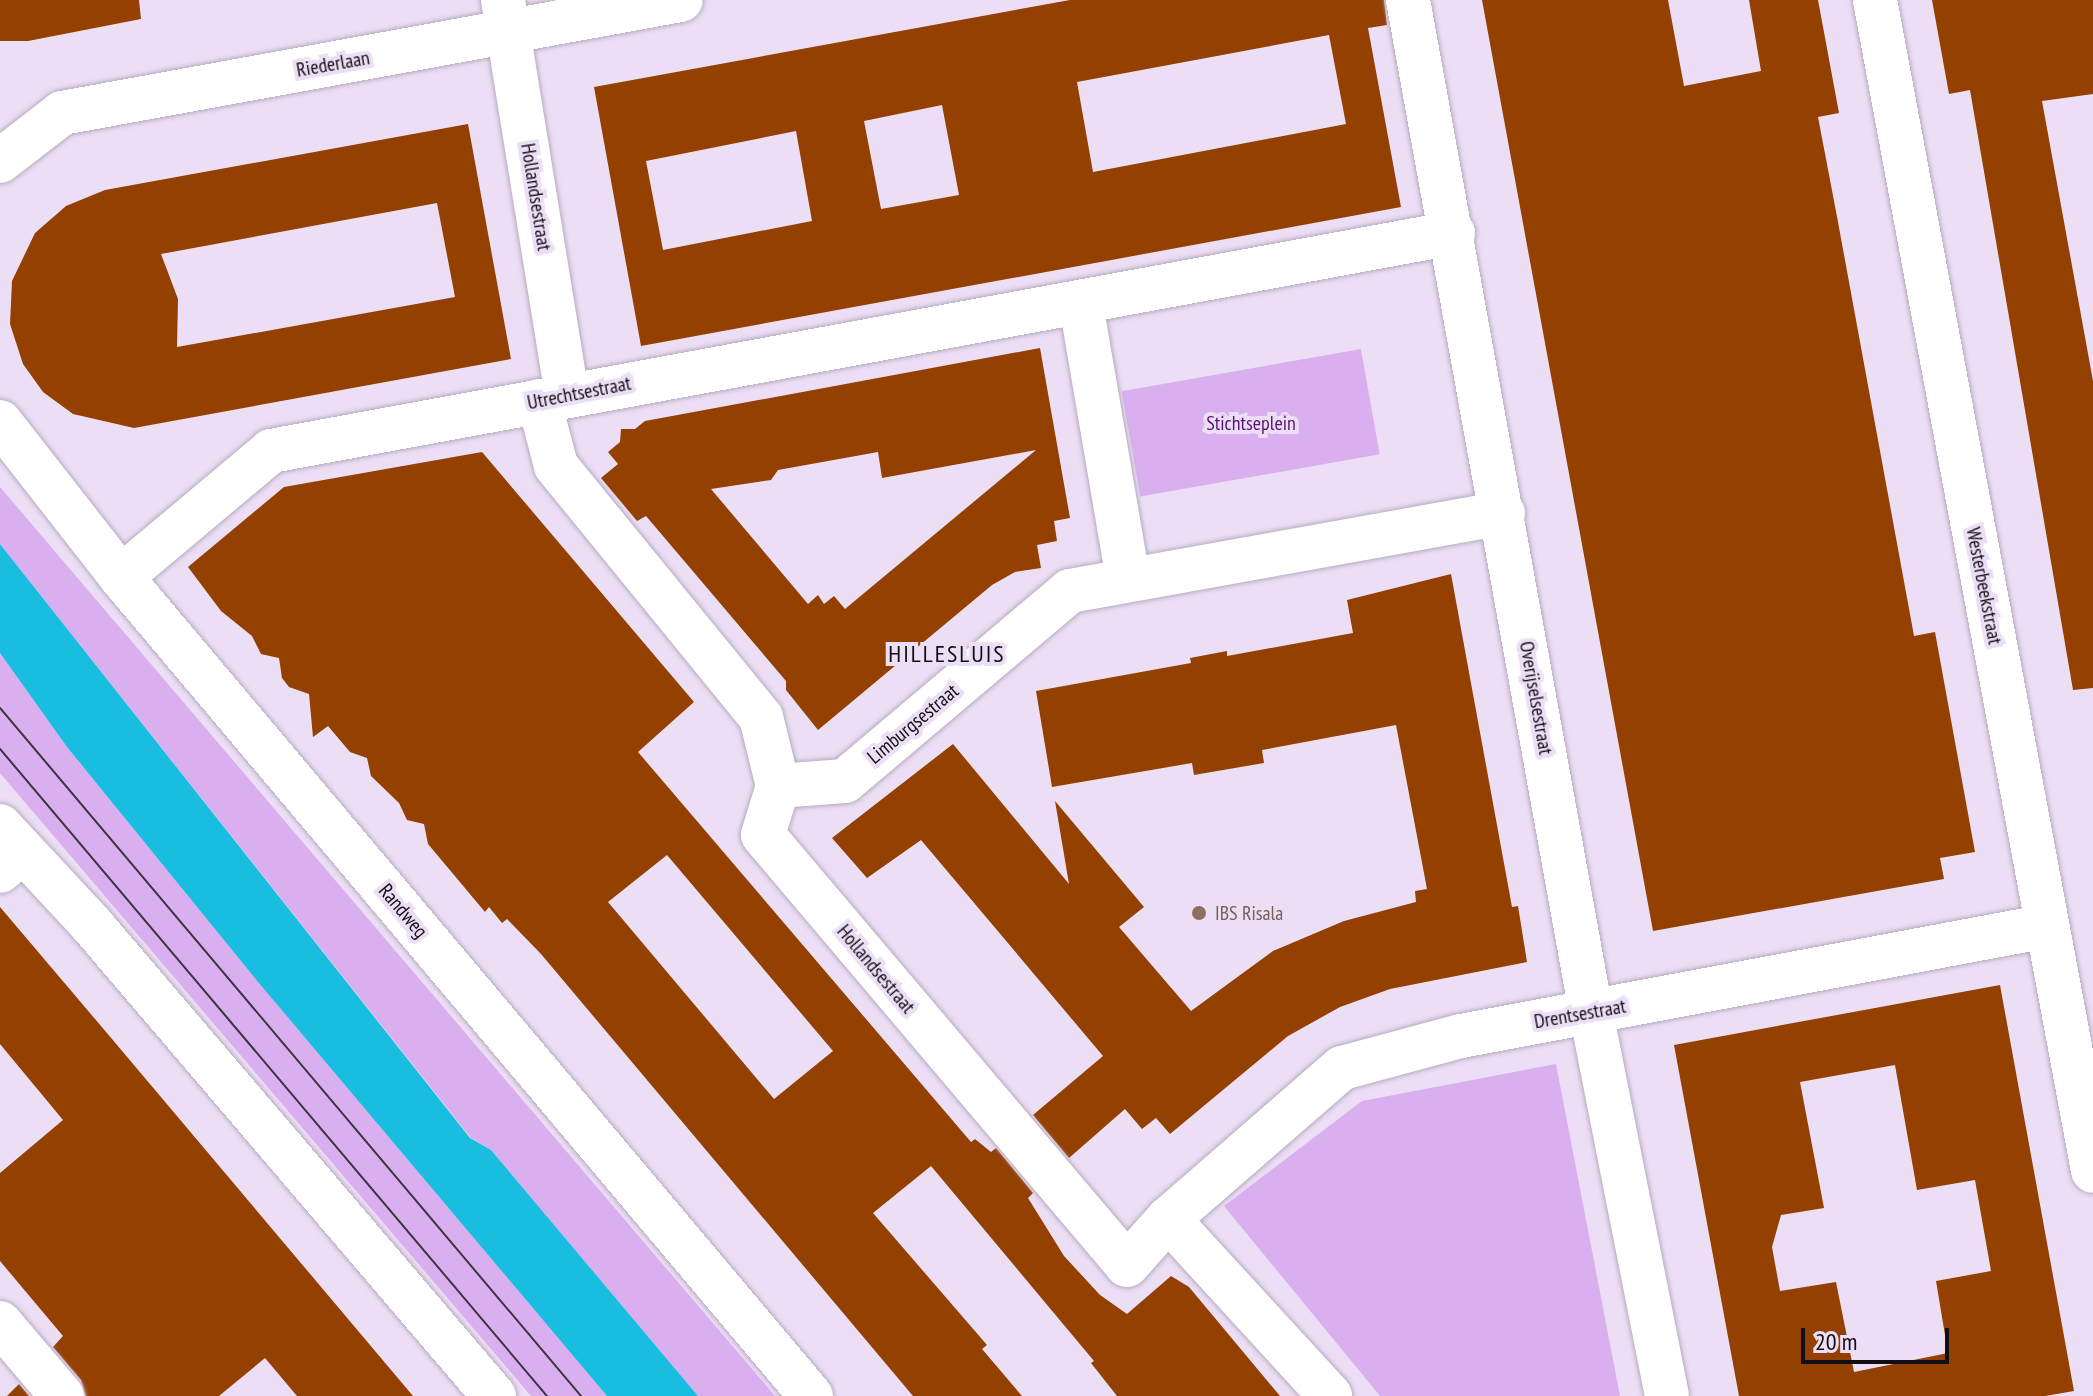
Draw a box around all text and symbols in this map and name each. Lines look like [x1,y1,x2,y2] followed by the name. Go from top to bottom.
[294,46,372,82] street label: Riederlaan
[516,142,556,252] street label: Hollandsestraat
[525,371,633,415] street label: Utrechtsestraat
[1206,411,1296,435] park label: Stichtseplein
[1961,525,2007,647] street label: Westerbeekstraat
[1514,639,1558,757] street label: Overijselsestraat
[888,640,1006,668] district label: HILLESLUIS
[863,679,963,769] street label: Limburgsestraat
[373,879,433,943] street label: Randweg
[1215,901,1283,925] place label: IBS Risala
[1190,904,1208,922] marker: IBS Risala
[832,920,920,1018] street label: Hollandsestraat
[1532,994,1628,1034] street label: Drentsestraat
[1805,1312,1953,1362] scale bar
[1815,1326,1857,1357] text: 20 m

